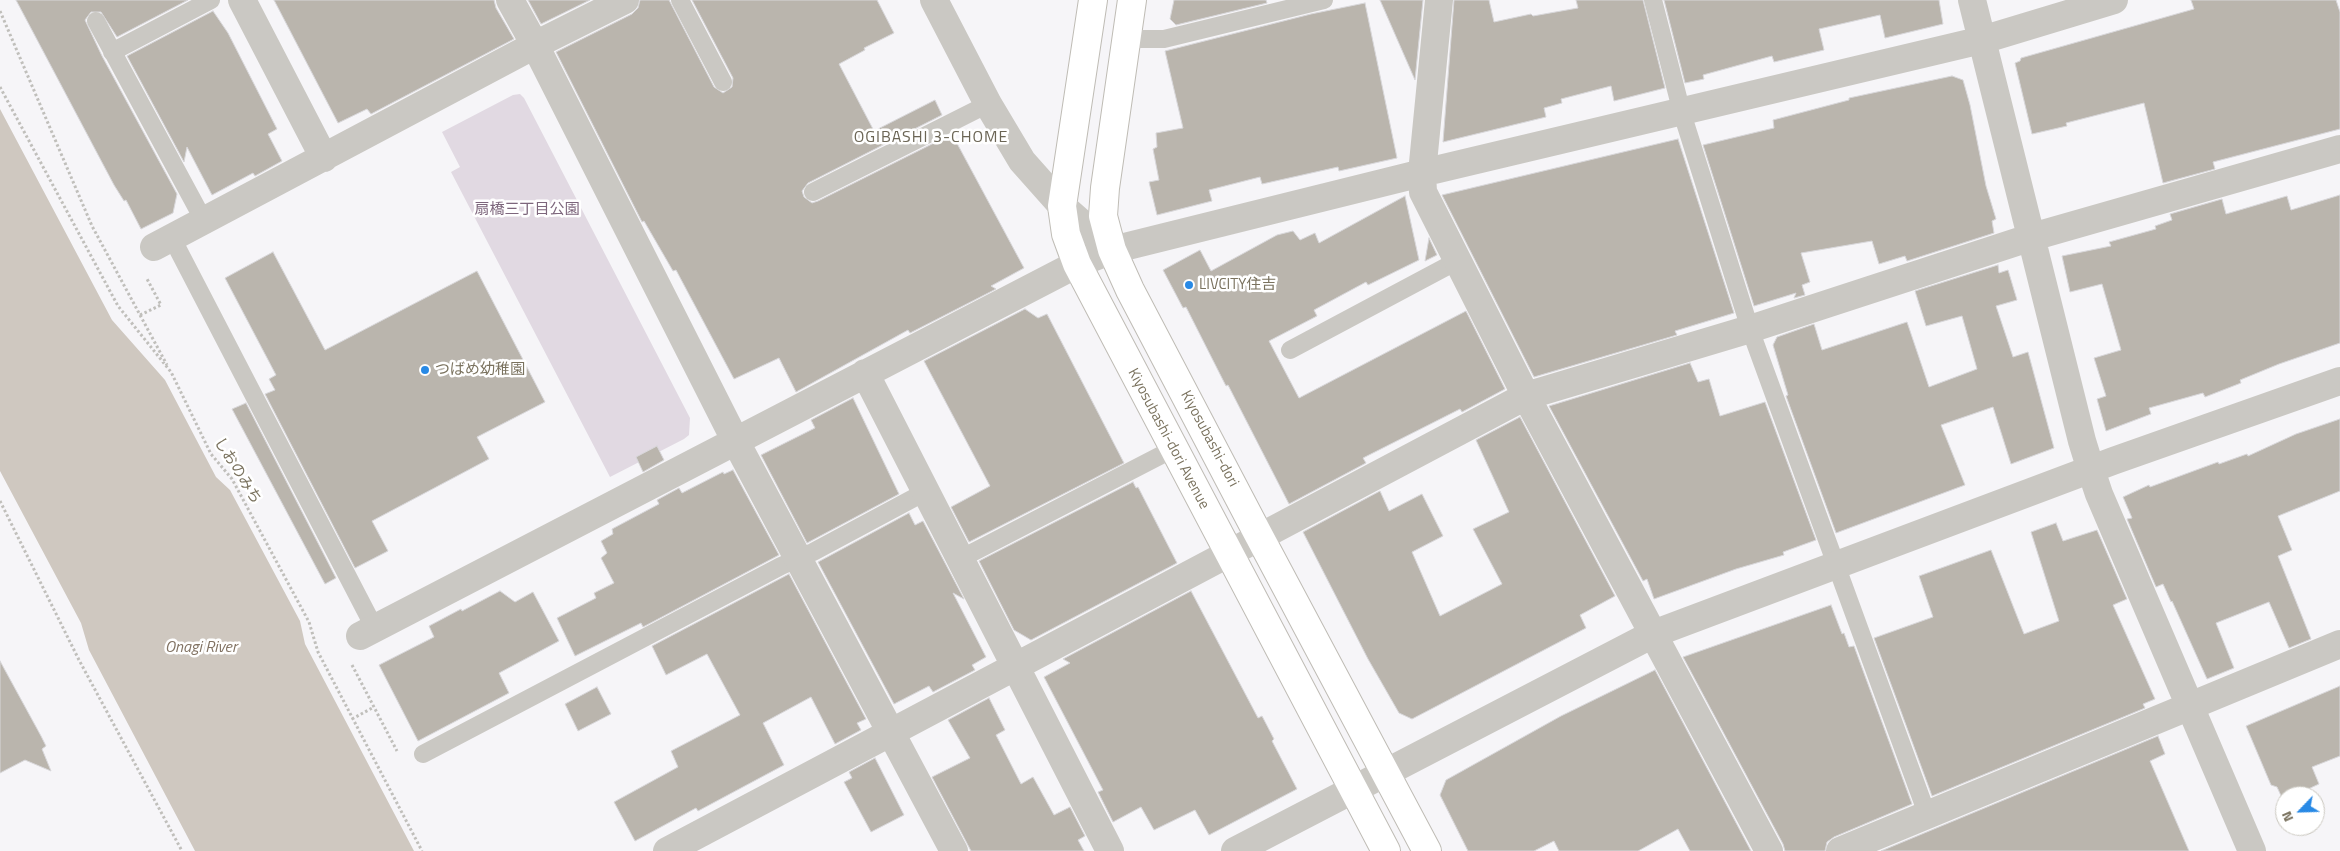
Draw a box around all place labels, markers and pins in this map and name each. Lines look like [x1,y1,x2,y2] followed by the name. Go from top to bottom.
[1199,276,1276,294] place label: LIVCITY住吉
[1183,279,1195,291] marker: LIVCITY住吉
[435,361,525,379] place label: つばめ幼稚園
[419,364,431,376] marker: つばめ幼稚園

